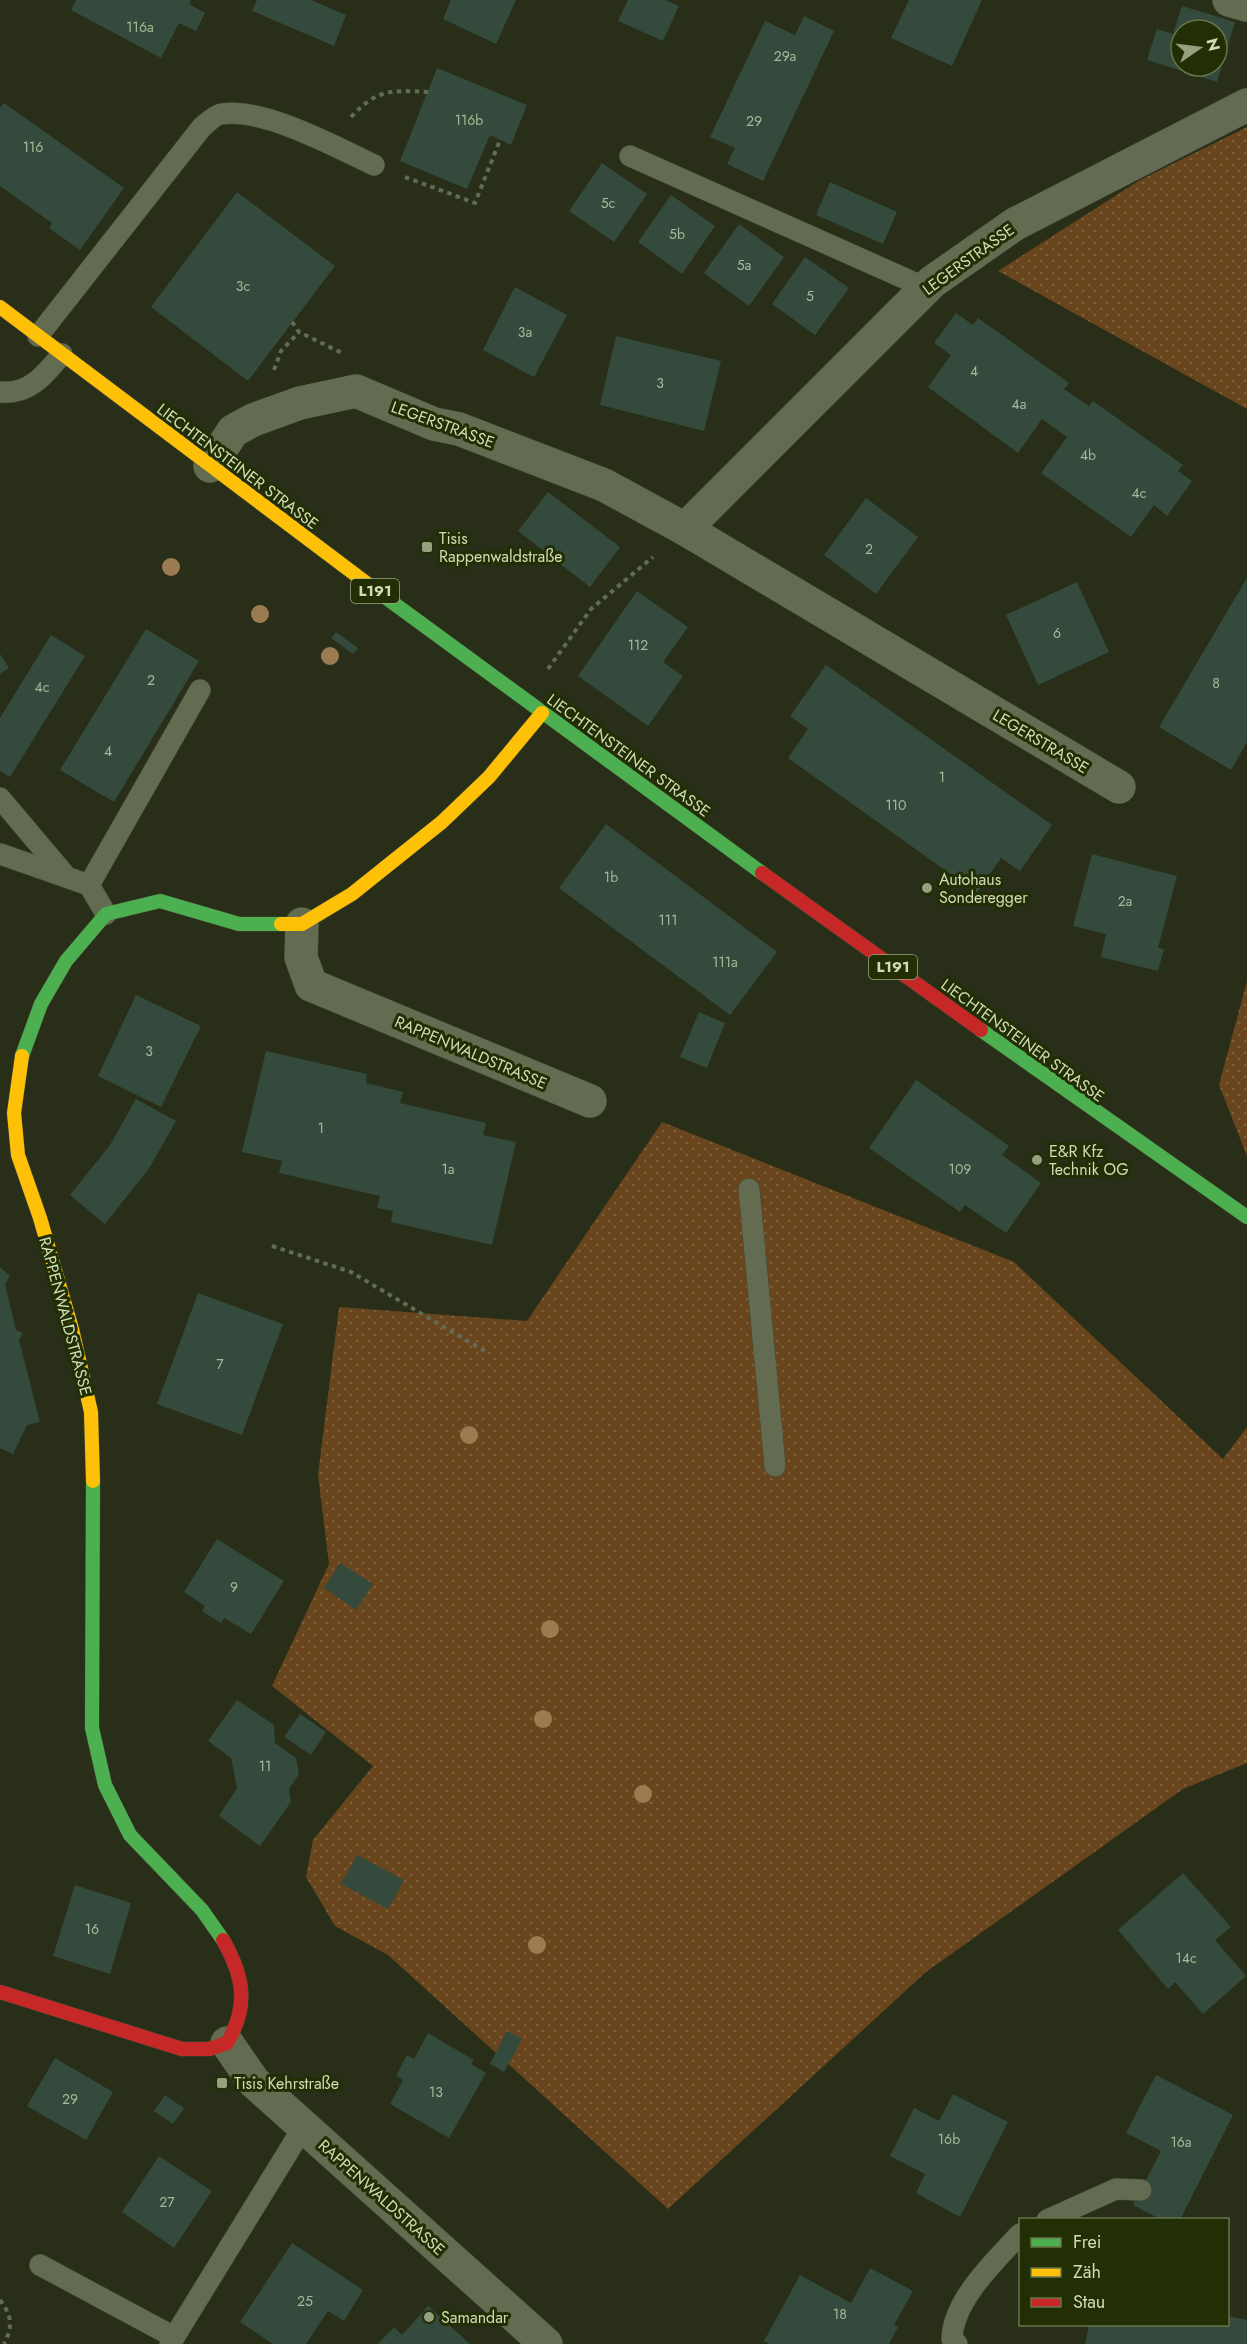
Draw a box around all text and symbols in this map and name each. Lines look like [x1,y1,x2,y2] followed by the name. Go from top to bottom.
[126,17,154,37] house number: 116a
[1169,18,1229,78] north arrow
[1200,36,1226,53] text: N
[774,46,796,66] house number: 29a
[455,110,483,130] house number: 116b
[746,111,762,131] house number: 29
[23,137,43,157] house number: 116
[601,193,615,213] house number: 5c
[918,218,1019,301] street label: LEGERSTRASSE
[669,224,685,244] house number: 5b
[737,255,751,275] house number: 5a
[236,276,250,296] house number: 3c
[806,286,814,306] house number: 5
[518,322,532,342] house number: 3a
[970,361,978,381] house number: 4
[656,373,664,393] house number: 3
[1012,394,1026,414] house number: 4a
[388,395,498,454] street label: LEGERSTRASSE
[152,398,323,535] street label: LIECHTENSTEINER STRASSE
[1080,445,1096,465] house number: 4b
[1132,483,1146,503] house number: 4c
[439,527,563,568] place label: Tisis Rappenwaldstraße
[865,539,873,559] house number: 2
[420,540,434,554] marker: Tisis Rappenwaldstraße
[351,579,399,603] road number: L191
[1053,623,1061,643] house number: 6
[628,635,648,655] house number: 112
[147,670,155,690] house number: 2
[1212,673,1220,693] house number: 8
[35,677,49,697] house number: 4c
[542,688,715,823] street label: LIECHTENSTEINER STRASSE
[988,704,1093,779] street label: LEGERSTRASSE
[104,741,112,761] house number: 4
[939,767,945,787] house number: 1
[886,795,907,815] house number: 110
[604,867,618,887] house number: 1b
[939,868,1028,909] place label: Autohaus Sonderegger
[920,881,934,895] marker: Autohaus Sonderegger
[1118,891,1132,911] house number: 2a
[659,910,677,930] house number: 111
[712,952,738,972] house number: 111a
[869,955,917,979] road number: L191
[936,973,1109,1108] street label: LIECHTENSTEINER STRASSE
[391,1010,550,1095] street label: RAPPENWALDSTRASSE
[145,1041,153,1061] house number: 3
[318,1118,324,1138] house number: 1
[1049,1140,1129,1181] place label: E&R Kfz Technik OG
[1030,1153,1044,1167] marker: E&R Kfz Technik OG
[441,1159,455,1179] house number: 1a
[949,1159,971,1179] house number: 109
[33,1234,98,1398] street label: RAPPENWALDSTRASSE
[216,1354,224,1374] house number: 7
[230,1577,238,1597] house number: 9
[259,1756,271,1776] house number: 11
[85,1919,99,1939] house number: 16
[1175,1948,1197,1968] house number: 14c
[234,2072,339,2095] place label: Tisis Kehrstraße
[215,2076,229,2090] marker: Tisis Kehrstraße
[429,2082,443,2102] house number: 13
[62,2089,78,2109] house number: 29
[938,2129,960,2149] house number: 16b
[1170,2132,1192,2152] house number: 16a
[313,2134,450,2261] street label: RAPPENWALDSTRASSE
[159,2192,175,2212] house number: 27
[1019,2218,1229,2326] legend
[1073,2229,1102,2255] text: Frei
[1073,2259,1101,2285] text: Zäh
[1073,2289,1105,2315] text: Stau
[297,2291,313,2311] house number: 25
[833,2304,847,2324] house number: 18
[441,2306,509,2329] place label: Samandar
[422,2310,436,2324] marker: Samandar

